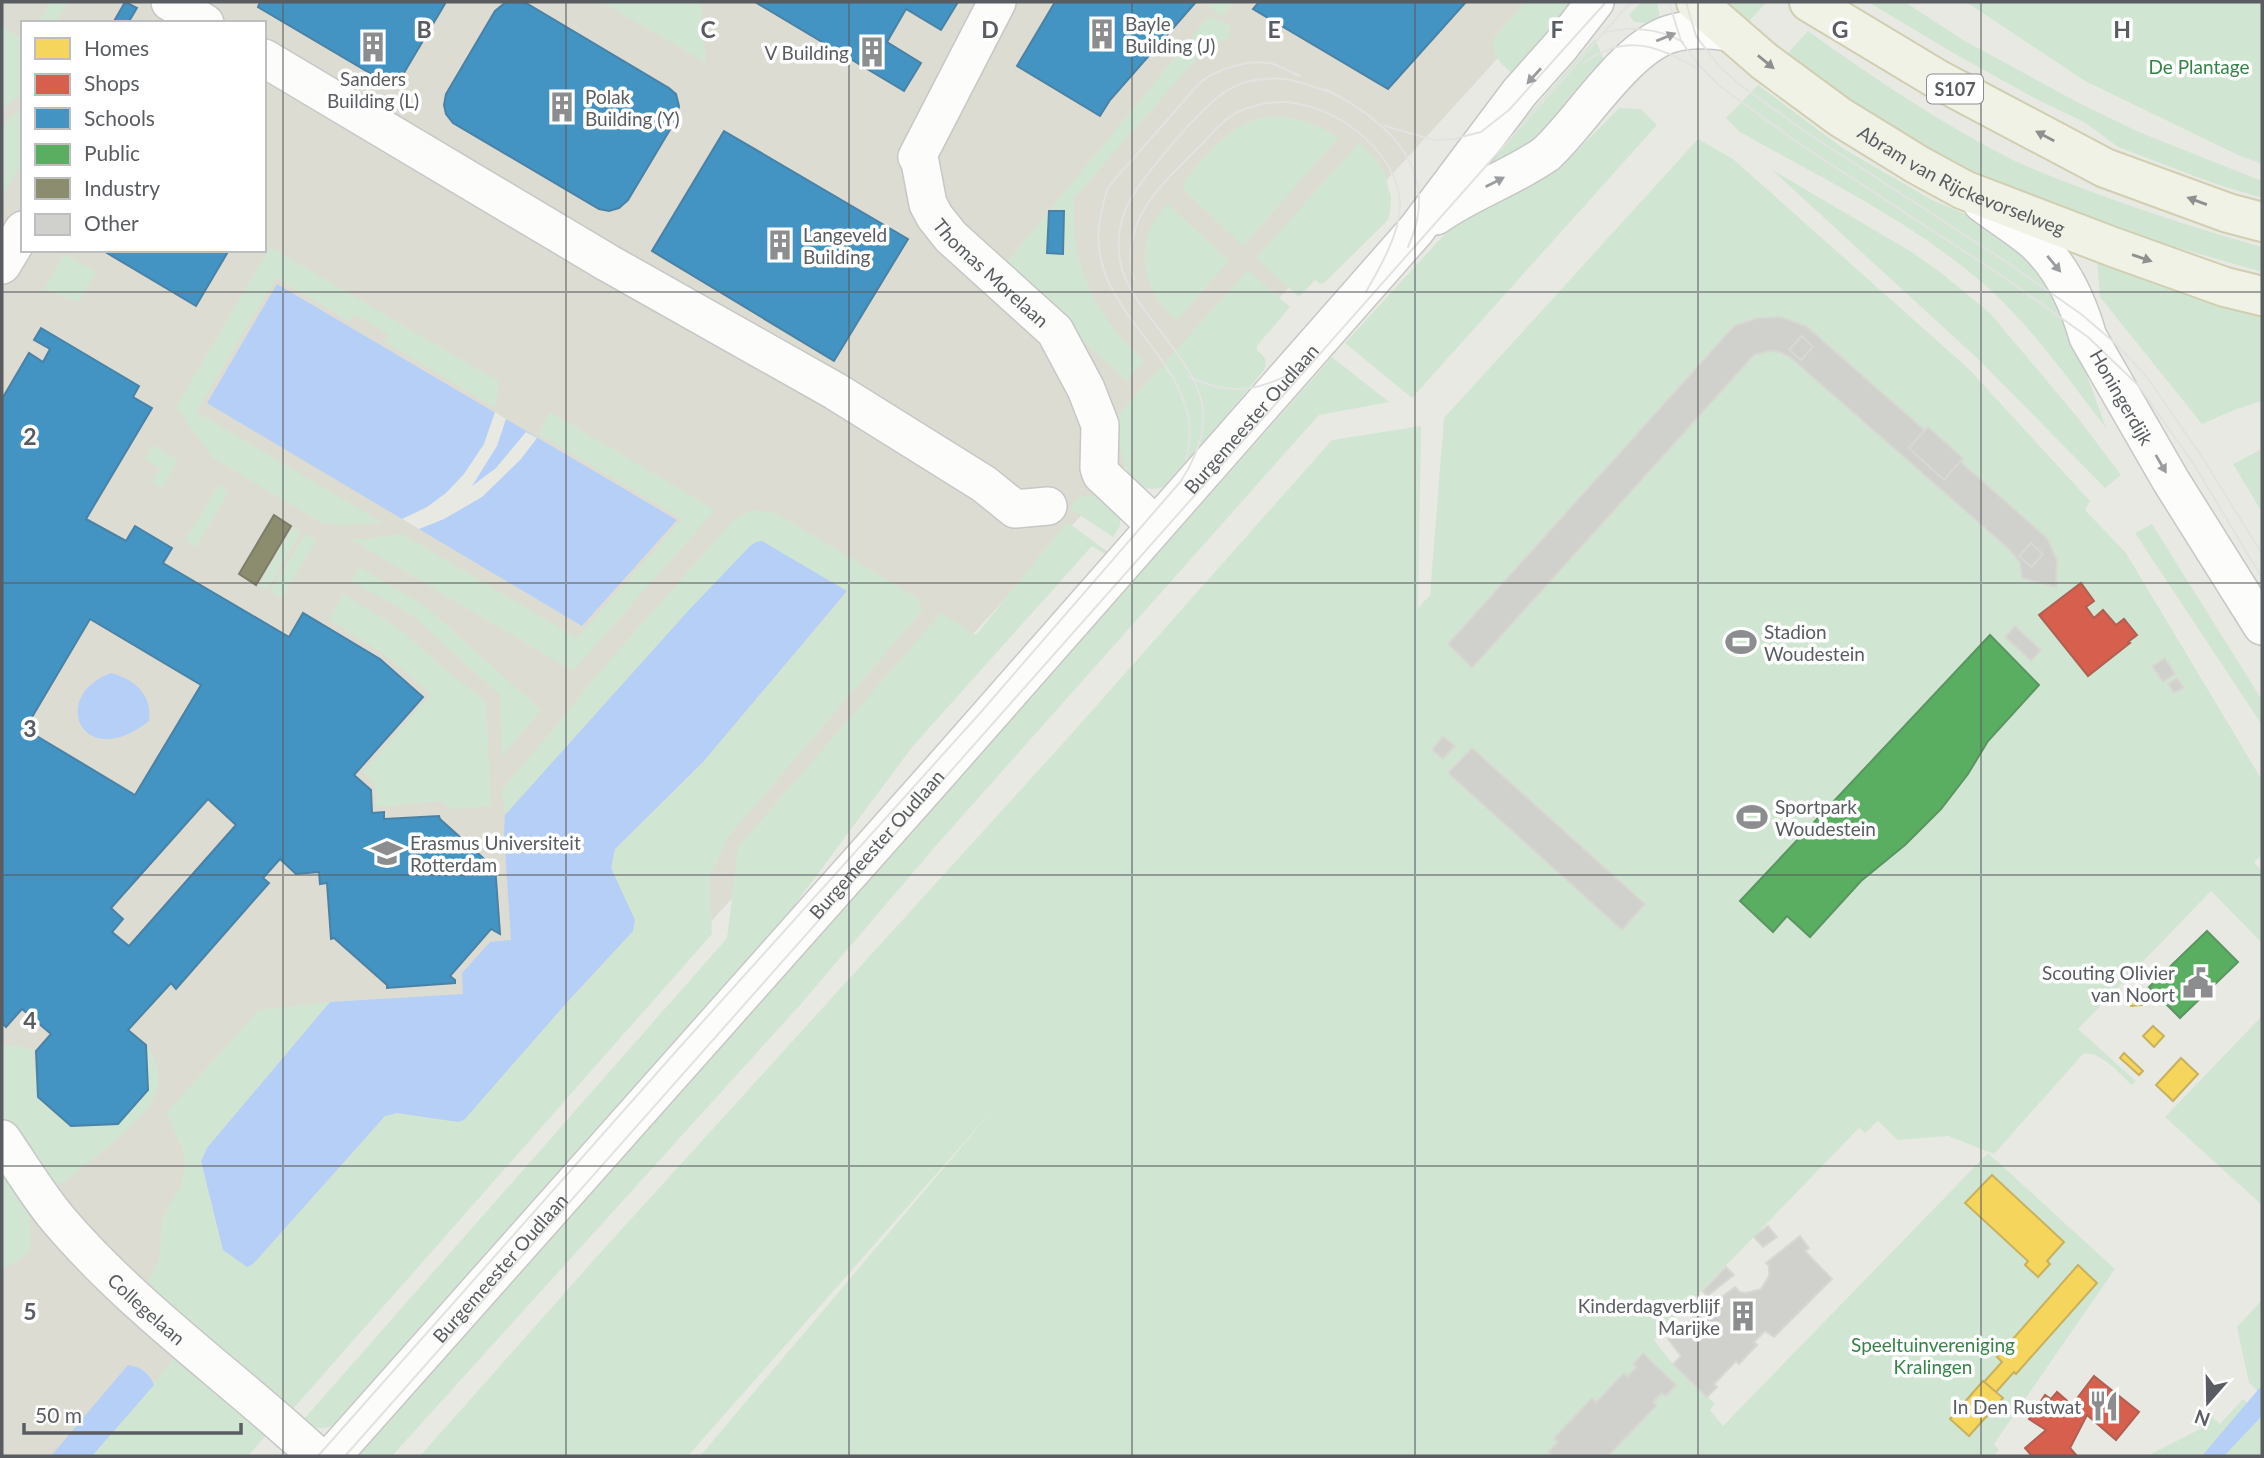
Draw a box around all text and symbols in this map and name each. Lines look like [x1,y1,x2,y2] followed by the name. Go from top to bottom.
[1125,12,1215,57] place label: Bayle Building (J)
[416,15,432,43] text: B
[700,15,716,43] text: C
[981,15,999,43] text: D
[1267,15,1281,43] text: E
[1550,15,1564,43] text: F
[1832,15,1848,43] text: G
[2113,15,2131,43] text: H
[1085,17,1119,51] building icon: Bayle Building (J)
[21,21,266,252] legend
[356,30,390,64] building icon: Sanders Building (L)
[1656,32,1677,43] one-way arrow
[84,35,149,60] text: Homes
[855,35,889,69] building icon: V Building
[765,41,849,64] place label: V Building
[1757,55,1775,70] one-way arrow
[2149,55,2249,78] park label: De Plantage
[327,67,419,112] place label: Sanders Building (L)
[1527,67,1543,84] one-way arrow
[84,70,140,95] text: Shops
[1927,74,1983,104] road number: S107
[585,85,680,130] place label: Polak Building (Y)
[545,90,579,124] building icon: Polak Building (Y)
[84,105,155,130] text: Schools
[1854,120,2069,239] street label: Abram van Rijckevorselweg
[2035,130,2055,142] one-way arrow
[84,140,140,165] text: Public
[84,175,160,200] text: Industry
[1485,176,1505,187] one-way arrow
[2187,196,2208,207] one-way arrow
[84,210,139,235] text: Other
[929,213,1054,332] street label: Thomas Morelaan
[803,223,887,268] place label: Langeveld Building
[763,228,797,262] building icon: Langeveld Building
[2132,253,2153,264] one-way arrow
[2046,256,2061,273] one-way arrow
[1179,339,1323,498] street label: Burgemeester Oudlaan
[2086,345,2159,449] street label: Honingerdijk
[23,422,37,450] text: 2
[2155,454,2167,473] one-way arrow
[1764,620,1865,665] place label: Stadion Woudestein
[1724,625,1758,659] sports icon: Stadion Woudestein
[23,714,37,742] text: 3
[804,764,948,923] street label: Burgemeester Oudlaan
[1775,795,1876,840] place label: Sportpark Woudestein
[1735,800,1769,834] sports icon: Sportpark Woudestein
[410,831,581,876] place label: Erasmus Universiteit Rotterdam
[370,836,404,870] school or university icon: Erasmus Universiteit Rotterdam
[2042,961,2175,1006] place label: Scouting Olivier van Noort
[2181,966,2215,1000] public building icon: Scouting Olivier van Noort
[23,1006,37,1034] text: 4
[427,1188,572,1347] street label: Burgemeester Oudlaan
[104,1268,190,1349] street label: Collegelaan
[1578,1294,1720,1339] place label: Kinderdagverblijf Marijke
[23,1297,37,1325] text: 5
[1726,1299,1760,1333] building icon: Kinderdagverblijf Marijke
[1851,1333,2015,1378] park label: Speeltuinvereniging Kralingen
[2173,1367,2243,1437] north arrow
[2087,1389,2121,1423] restaurant icon: In Den Rustwat
[24,1392,242,1436] scale bar
[1952,1395,2081,1418] place label: In Den Rustwat
[35,1402,82,1427] text: 50 m
[2191,1405,2213,1432] text: N

